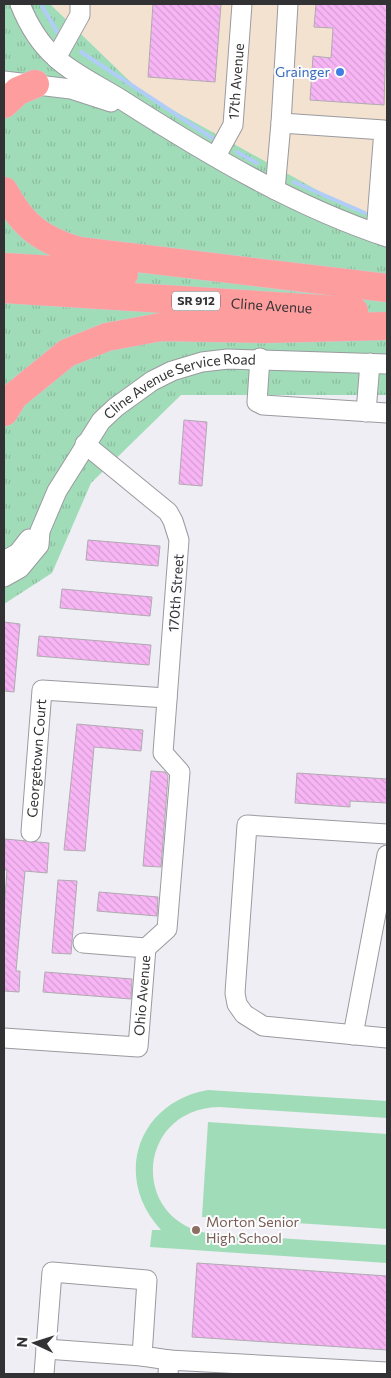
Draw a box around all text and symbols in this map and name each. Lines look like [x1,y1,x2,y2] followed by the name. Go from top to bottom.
[224,43,247,120] street label: 17th Avenue
[275,63,330,80] place label: Grainger
[334,66,346,78] marker: Grainger
[172,292,220,310] road number: SR 912
[230,294,313,316] street label: Cline Avenue
[100,350,256,422] street label: Cline Avenue Service Road
[164,553,187,633] street label: 170th Street
[23,698,49,818] street label: Georgetown Court
[130,954,153,1036] street label: Ohio Avenue
[206,1213,300,1246] place label: Morton Senior High School
[190,1224,202,1236] marker: Morton Senior High School
[10,1318,60,1368] north arrow
[13,1336,30,1348] text: N

